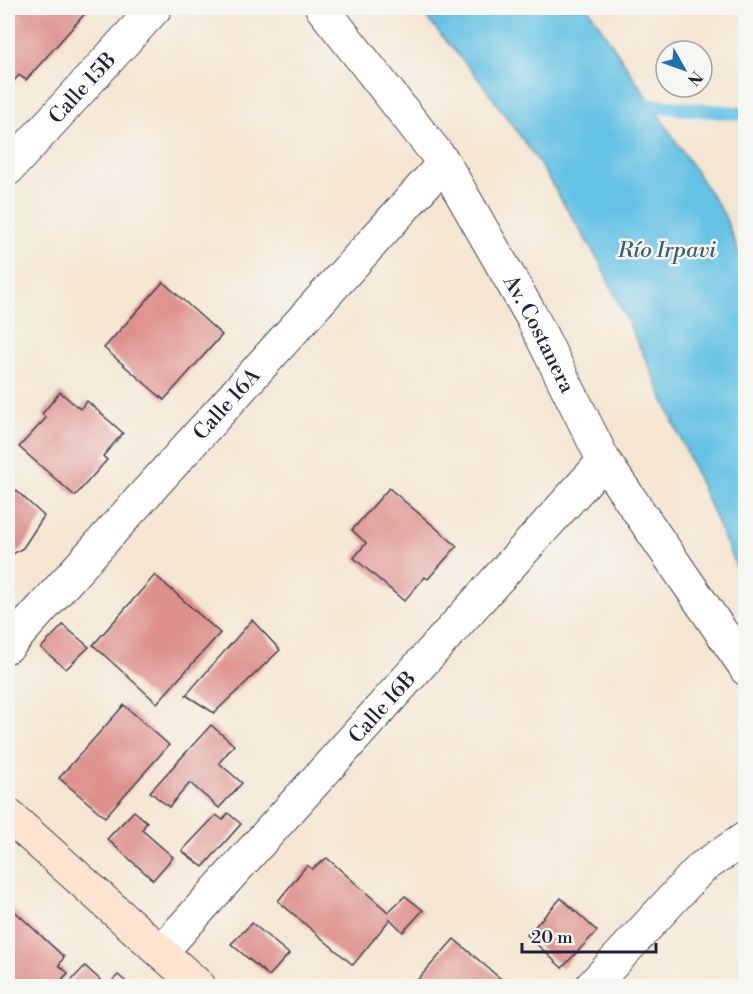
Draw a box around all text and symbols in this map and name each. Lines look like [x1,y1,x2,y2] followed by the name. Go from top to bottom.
[654,39,714,99] north arrow
[44,47,122,130] street label: Calle 15B
[683,67,706,90] text: N
[617,237,716,264] water label: Río Irpavi
[496,270,580,398] street label: Av. Costanera
[188,363,267,446] street label: Calle 16A
[344,666,422,749] street label: Calle 16B
[522,916,656,954] scale bar
[531,926,573,949] text: 20 m

